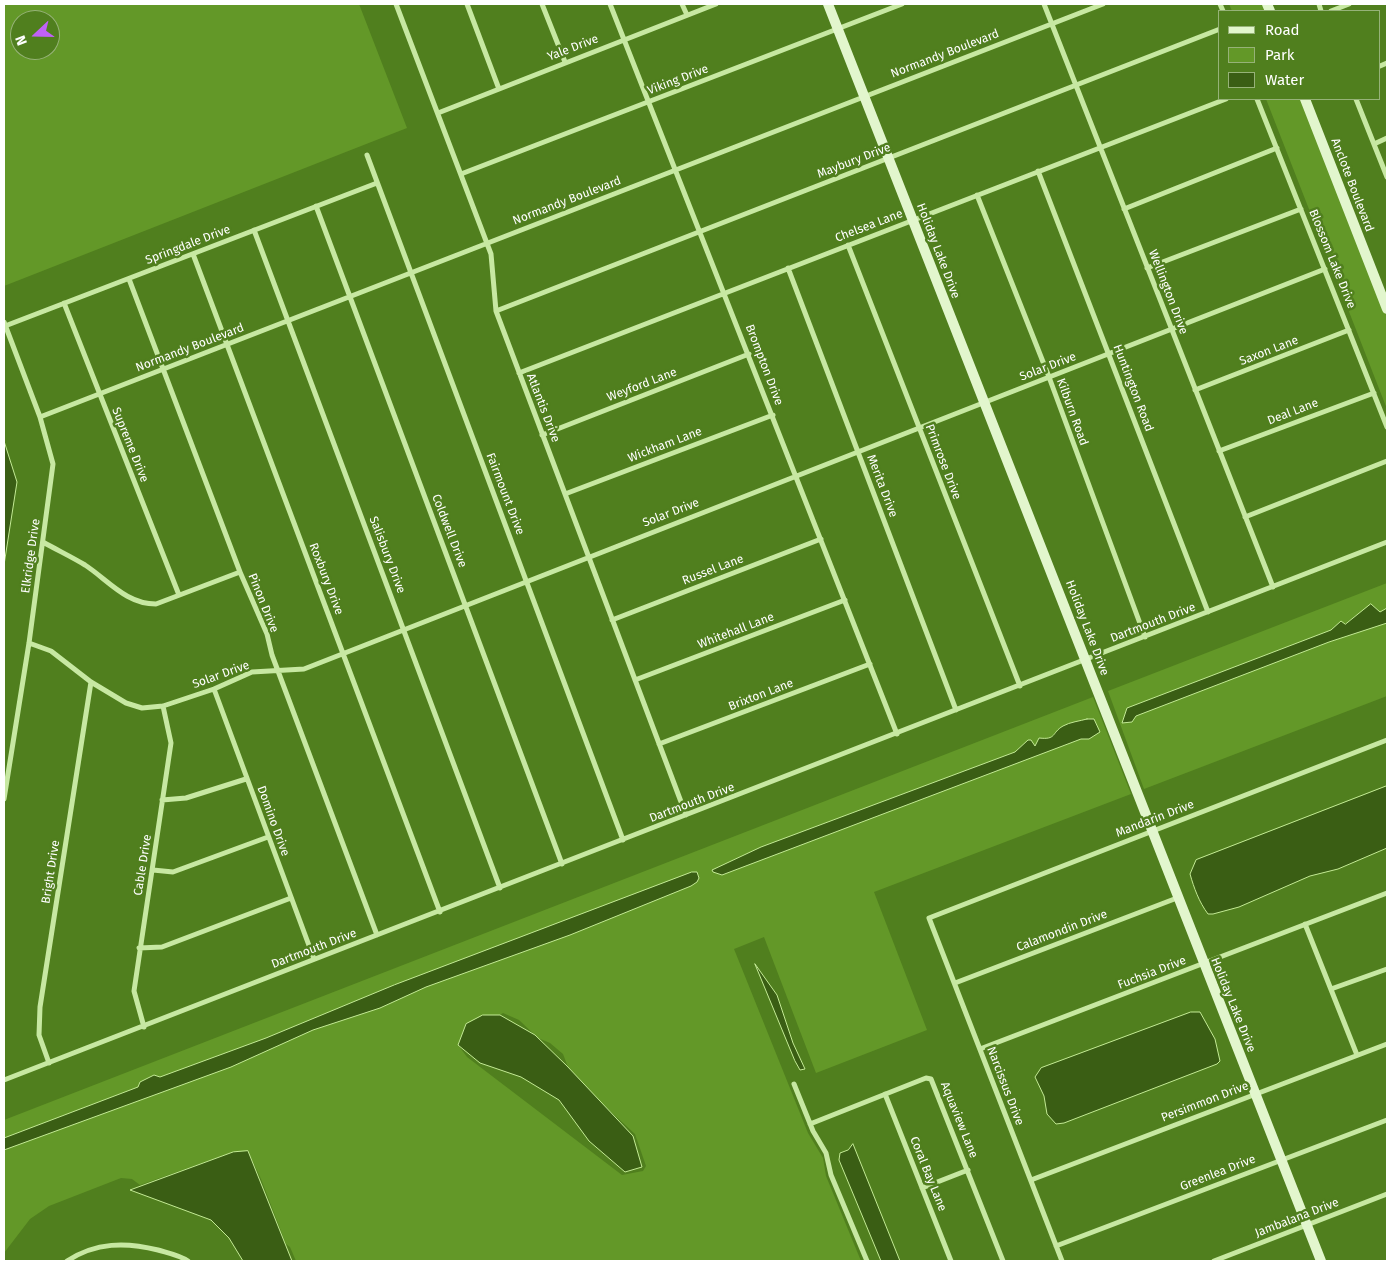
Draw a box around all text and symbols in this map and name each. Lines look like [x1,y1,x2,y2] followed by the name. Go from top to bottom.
[10,10,60,60] north arrow
[1218,10,1381,100] legend
[1265,21,1300,39] text: Road
[889,27,1001,81] street label: Normandy Boulevard
[546,32,600,64] street label: Yale Drive
[12,33,31,48] text: N
[1265,46,1295,64] text: Park
[645,62,711,98] street label: Viking Drive
[1265,71,1304,89] text: Water
[1328,136,1376,234] street label: Anclote Boulevard
[815,140,893,182] street label: Maybury Drive
[511,174,623,228] street label: Normandy Boulevard
[913,201,963,301] street label: Holiday Lake Drive
[833,206,905,246] street label: Chelsea Lane
[1306,207,1358,311] street label: Blossom Lake Drive
[144,222,232,268] street label: Springdale Drive
[1145,248,1191,336] street label: Wellington Drive
[134,321,246,375] street label: Normandy Boulevard
[742,323,786,407] street label: Brompton Drive
[1237,333,1301,369] street label: Saxon Lane
[1110,342,1156,434] street label: Huntington Road
[1018,350,1078,384] street label: Solar Drive
[605,365,679,405] street label: Weyford Lane
[523,371,563,445] street label: Atlantis Drive
[1053,376,1091,448] street label: Kilburn Road
[1266,396,1320,428] street label: Deal Lane
[108,405,152,485] street label: Supreme Drive
[922,422,964,502] street label: Primrose Drive
[626,424,704,466] street label: Wickham Lane
[483,451,527,537] street label: Fairmount Drive
[863,453,901,519] street label: Merita Drive
[428,492,470,570] street label: Coldwell Drive
[641,496,701,530] street label: Solar Drive
[366,514,408,596] street label: Salisbury Drive
[19,518,43,594] street label: Elkridge Drive
[306,541,346,617] street label: Roxbury Drive
[680,552,746,588] street label: Russel Lane
[245,571,281,635] street label: Pinon Drive
[1062,578,1112,678] street label: Holiday Lake Drive
[1108,600,1198,646] street label: Dartmouth Drive
[696,610,776,652] street label: Whitehall Lane
[191,658,251,692] street label: Solar Drive
[726,676,796,714] street label: Brixton Lane
[647,780,737,826] street label: Dartmouth Drive
[254,784,292,858] street label: Domino Drive
[1114,797,1196,841] street label: Mandarin Drive
[131,833,155,897] street label: Cable Drive
[39,839,63,905] street label: Bright Drive
[1015,907,1109,955] street label: Calamondin Drive
[269,926,359,972] street label: Dartmouth Drive
[1116,953,1188,993] street label: Fuchsia Drive
[1207,956,1259,1054] street label: Holiday Lake Drive
[983,1045,1027,1127] street label: Narcissus Drive
[1159,1079,1251,1125] street label: Persimmon Drive
[937,1080,981,1160] street label: Aquaview Lane
[906,1134,950,1214] street label: Coral Bay Lane
[1178,1152,1258,1194] street label: Greenlea Drive
[1253,1195,1341,1241] street label: Jambalana Drive

